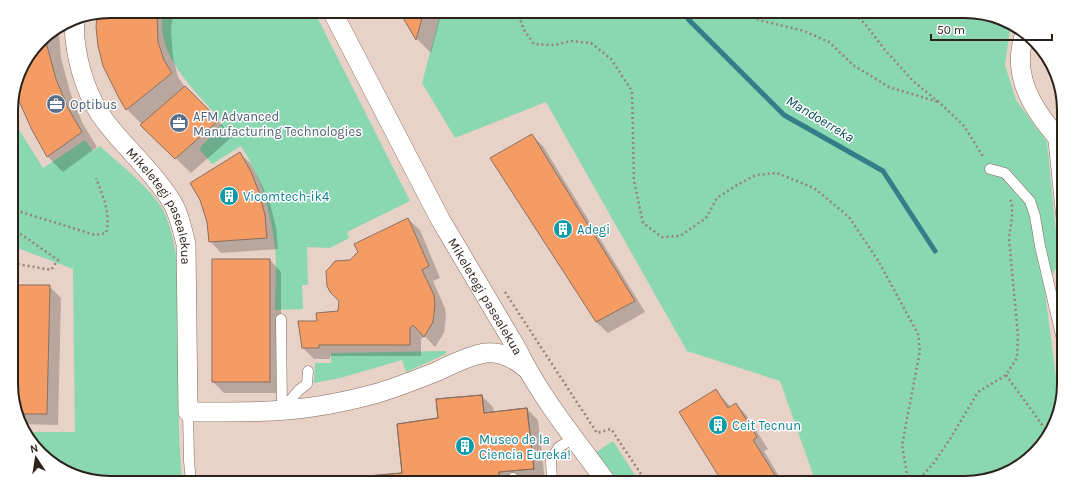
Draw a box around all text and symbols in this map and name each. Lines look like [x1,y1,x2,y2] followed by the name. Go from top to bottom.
[931,16,1052,42] scale bar
[937,23,965,37] text: 50 m
[783,92,857,146] water label: Mandoerreka
[45,93,67,115] office icon: Optibus
[70,97,117,112] place label: Optibus
[193,109,362,139] place label: AFM Advanced Manufacturing Technologies
[168,112,190,134] office icon: AFM Advanced Manufacturing Technologies
[123,144,194,265] street label: Mikeletegi pasealekua
[218,185,240,207] building icon: Vicomtech-ik4
[243,189,329,204] place label: Vicomtech-ik4
[552,218,574,240] building icon: Adegi
[577,222,610,237] place label: Adegi
[445,235,526,357] street label: Mikeletegi pasealekua
[707,414,729,436] building icon: Ceit Tecnun
[732,418,801,433] place label: Ceit Tecnun
[479,432,571,462] place label: Museo de la Ciencia Eureka!
[454,435,476,457] building icon: Museo de la Ciencia Eureka!
[16,438,56,478] north arrow
[29,442,39,456] text: N

